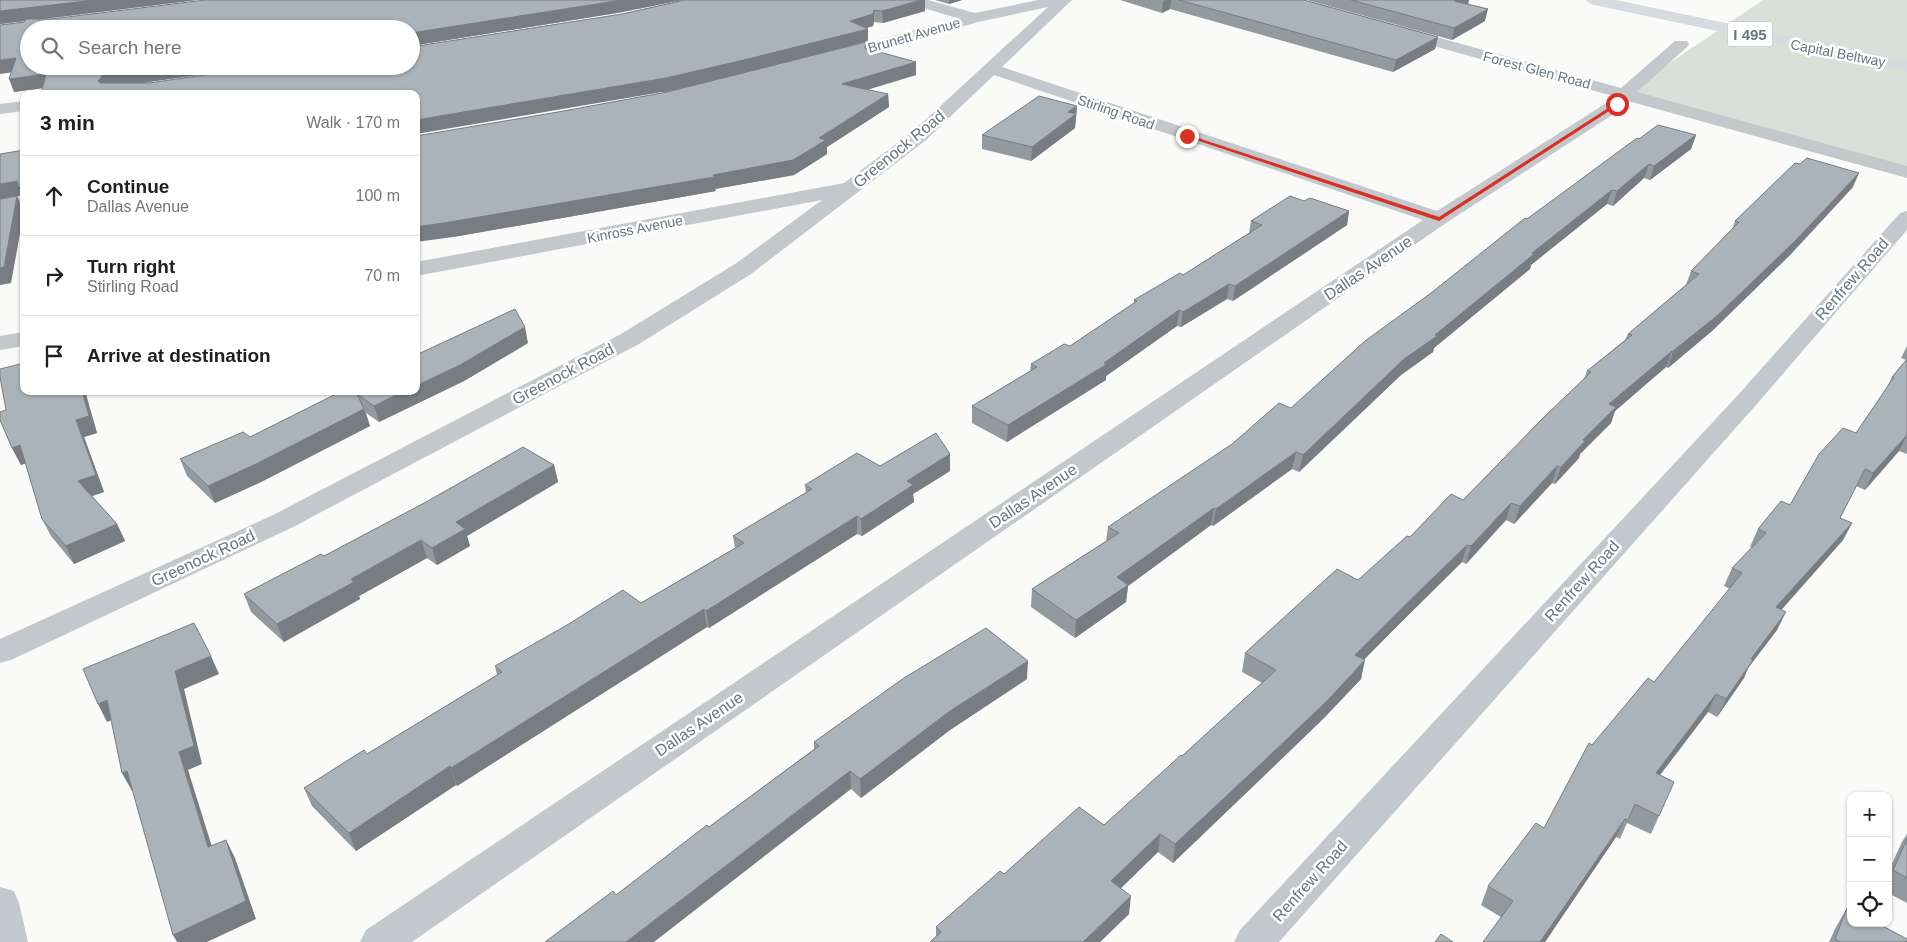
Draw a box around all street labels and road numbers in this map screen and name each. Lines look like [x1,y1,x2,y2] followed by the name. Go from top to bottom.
[866,14,962,56] street label: Brunett Avenue
[1728,22,1772,46] road number: I 495
[1789,36,1887,70] street label: Capital Beltway
[1482,48,1592,92] street label: Forest Glen Road
[1076,91,1156,133] street label: Stirling Road
[850,107,948,191] street label: Greenock Road
[586,212,684,246] street label: Kinross Avenue
[1321,232,1415,304] street label: Dallas Avenue
[1812,235,1892,323] street label: Renfrew Road
[510,340,616,408] street label: Greenock Road
[986,460,1080,532] street label: Dallas Avenue
[149,527,257,589] street label: Greenock Road
[1541,537,1623,625] street label: Renfrew Road
[652,688,746,760] street label: Dallas Avenue
[1269,837,1351,925] street label: Renfrew Road

